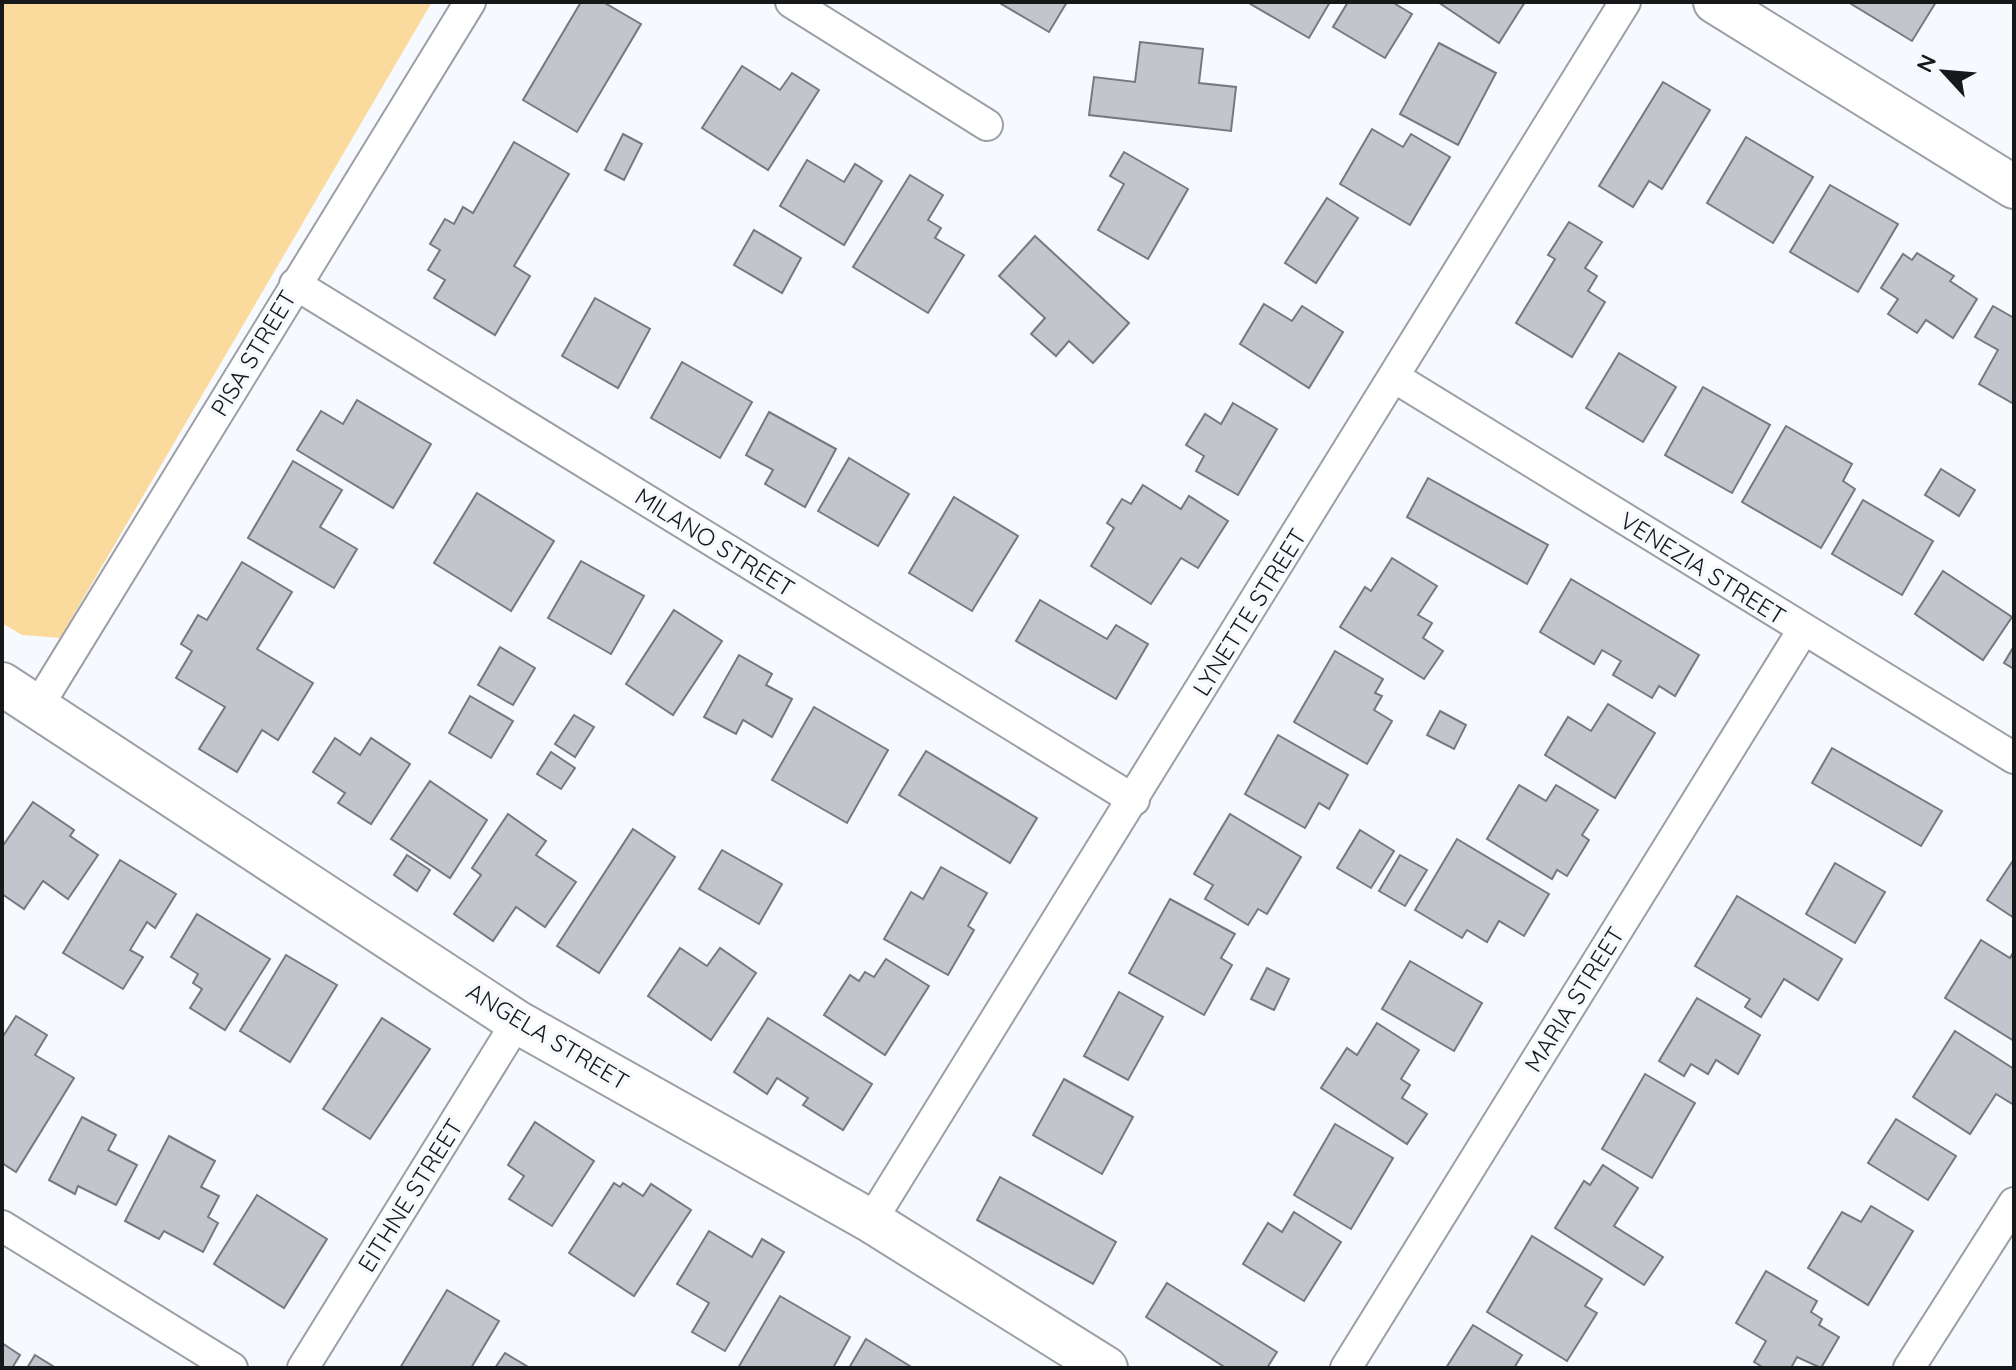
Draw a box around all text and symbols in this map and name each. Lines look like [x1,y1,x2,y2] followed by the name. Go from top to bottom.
[1904,32,1984,112] north arrow
[1910,50,1942,77] text: N
[204,285,302,421] street label: PISA STREET
[630,481,800,603] street label: MILANO STREET
[1614,505,1792,631] street label: VENEZIA STREET
[1186,523,1312,701] street label: LYNETTE STREET
[1517,921,1631,1077] street label: MARIA STREET
[461,976,635,1096] street label: ANGELA STREET
[351,1113,469,1277] street label: EITHNE STREET

